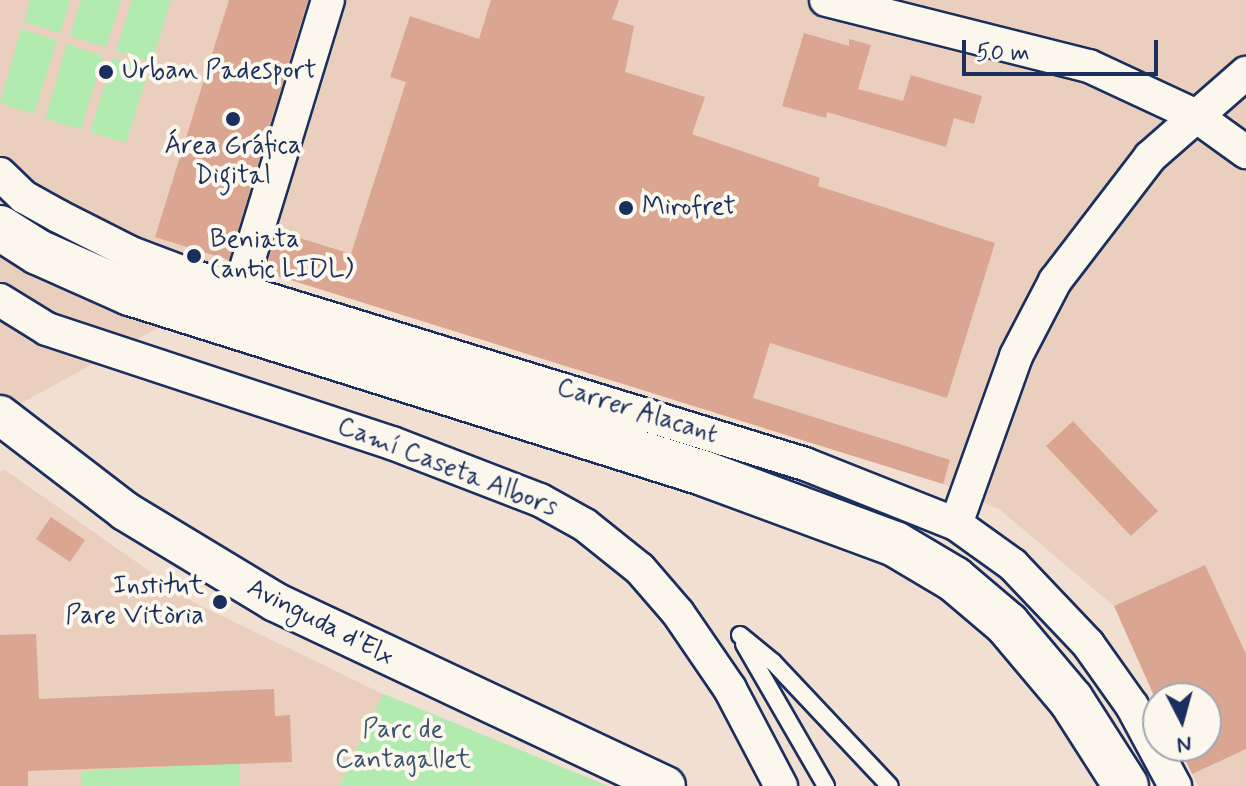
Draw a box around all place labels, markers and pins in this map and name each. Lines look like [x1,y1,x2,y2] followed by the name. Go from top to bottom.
[122,56,312,88] place label: Urban Padesport
[97,63,115,81] marker: Urban Padesport
[224,110,242,128] marker: Área Gráfica Digital
[165,131,301,192] place label: Área Gráfica Digital
[642,192,736,224] place label: Mirofret
[617,199,635,217] marker: Mirofret
[210,225,353,286] place label: Beniata (antic LIDL)
[185,247,203,265] marker: Beniata (antic LIDL)
[74,571,204,632] place label: Institut Pare Vitòria
[211,593,229,611] marker: Institut Pare Vitòria

